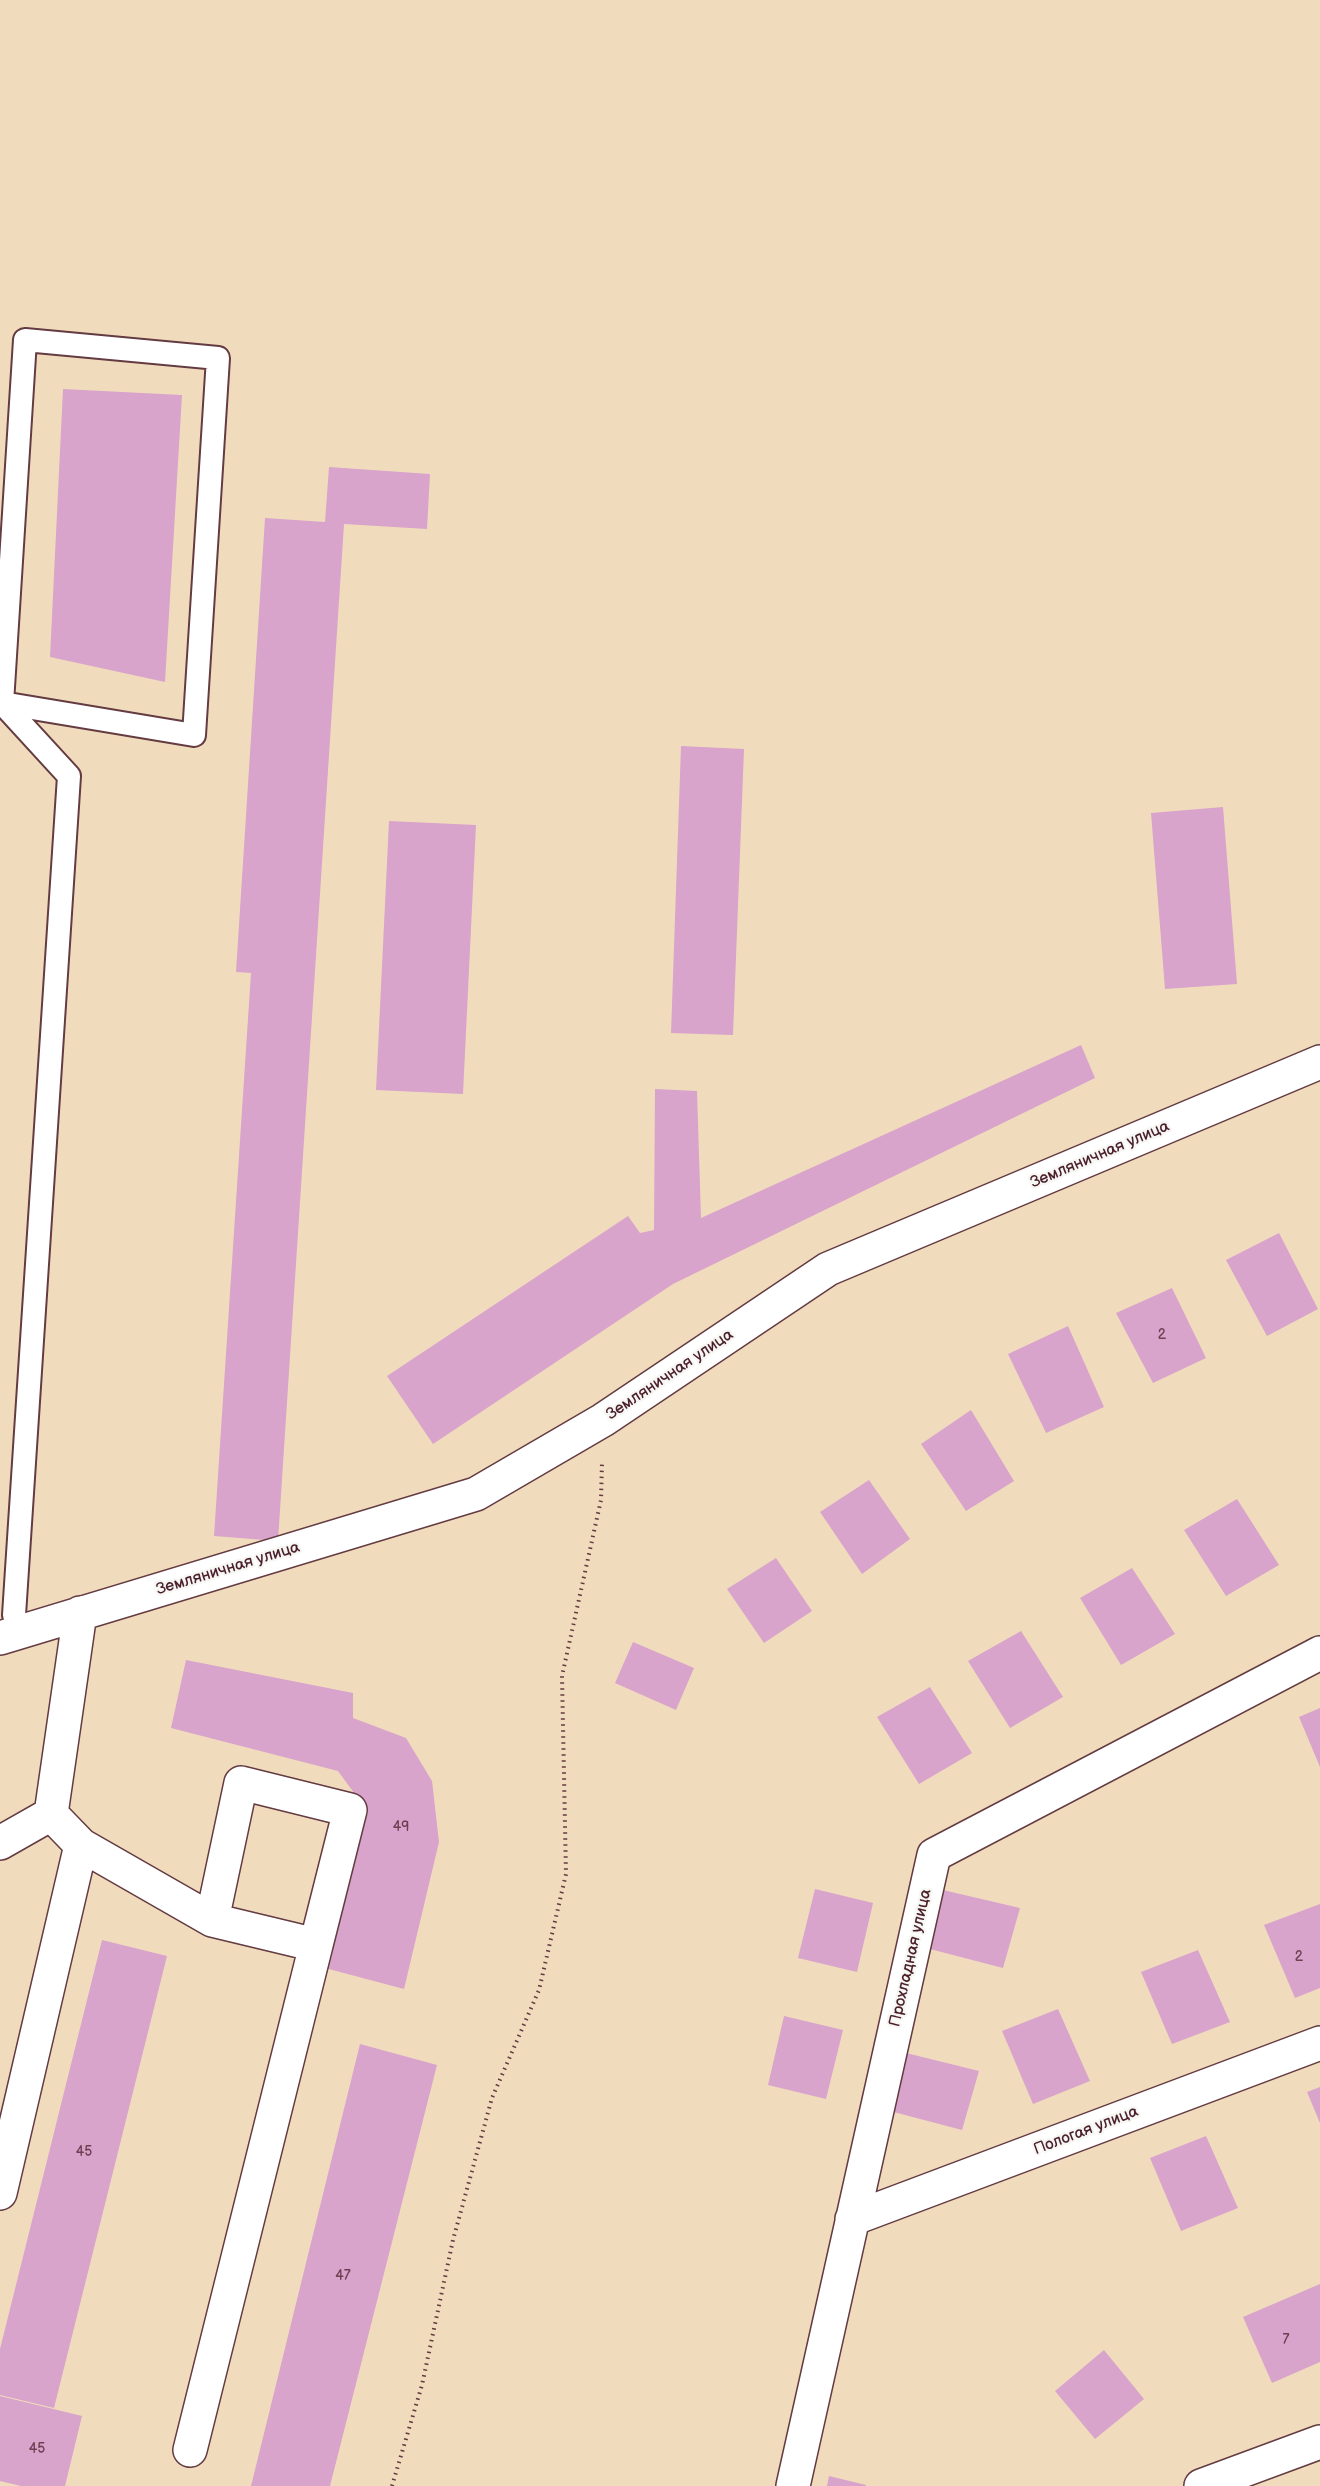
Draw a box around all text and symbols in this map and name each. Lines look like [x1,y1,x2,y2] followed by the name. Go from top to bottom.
[1028,1117,1172,1193] street label: Земляничная улица
[603,1325,737,1425] street label: Земляничная улица
[1158,1327,1166,1343] house number: 2
[154,1538,302,1600] street label: Земляничная улица
[393,1819,409,1835] house number: 49
[886,1887,936,2029] street label: Прохладная улица
[1295,1949,1303,1965] house number: 2
[1031,2102,1141,2160] street label: Пологая улица
[76,2144,92,2160] house number: 45
[335,2268,351,2284] house number: 47
[1283,2332,1289,2348] house number: 7
[29,2441,45,2457] house number: 45

